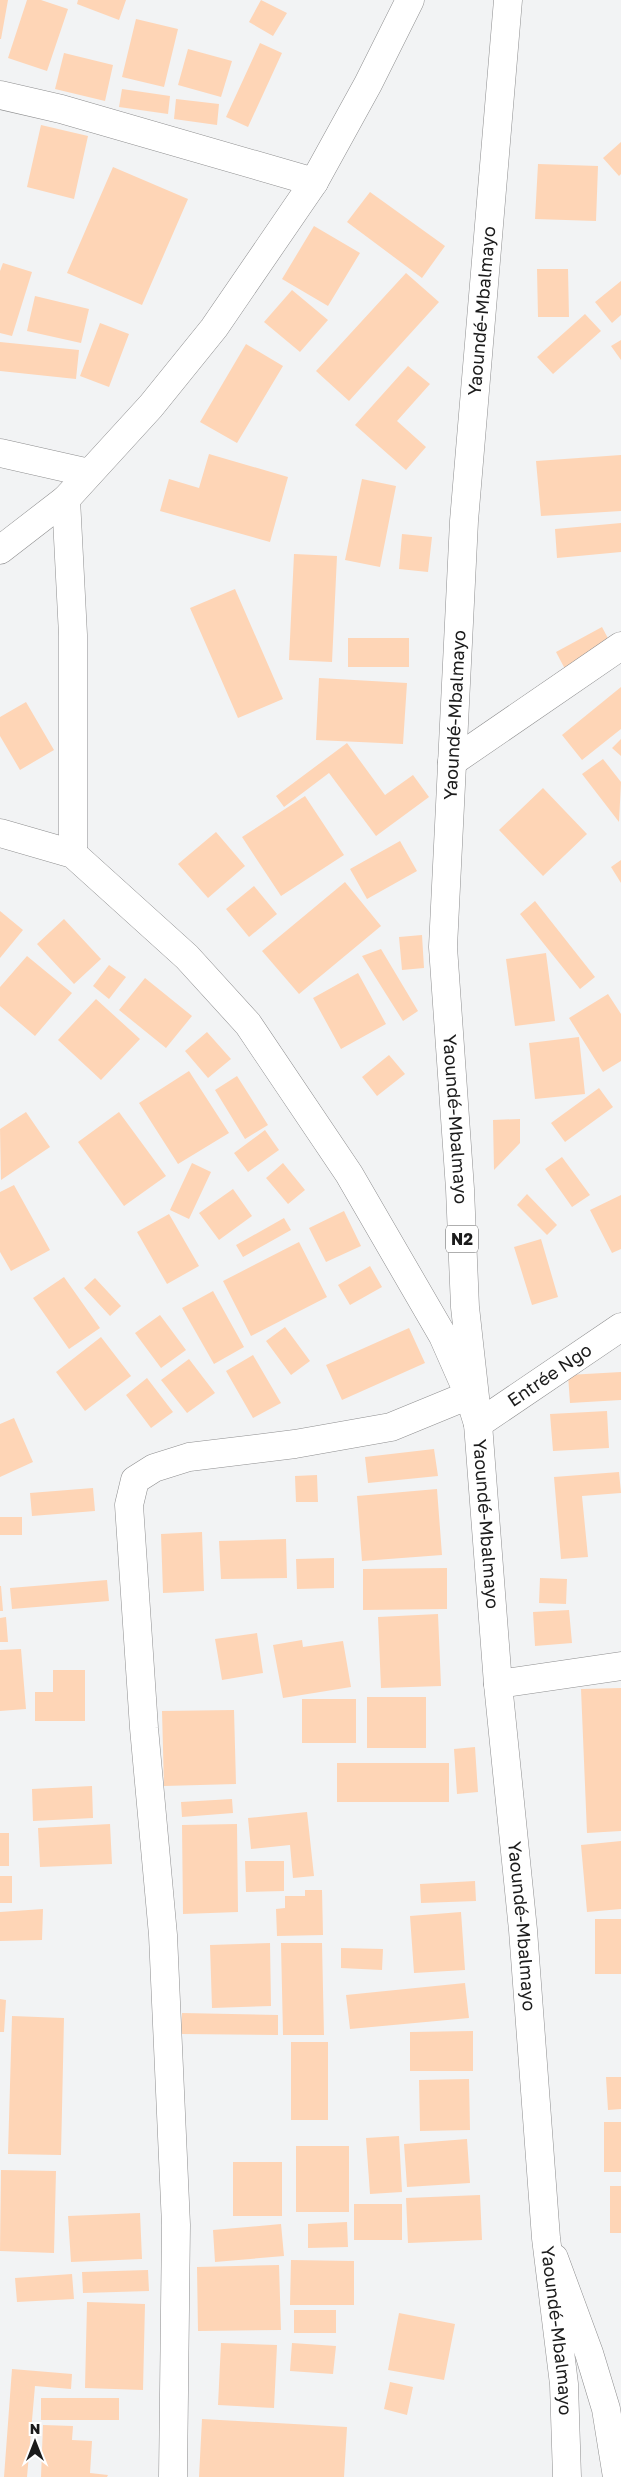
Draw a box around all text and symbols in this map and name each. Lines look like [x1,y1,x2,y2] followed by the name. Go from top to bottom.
[463,225,499,397] street label: Yaoundé-Mbalmayo
[439,629,469,800] street label: Yaoundé-Mbalmayo
[439,1033,473,1205] street label: Yaoundé-Mbalmayo
[446,1226,478,1252] road number: N2
[503,1338,596,1411] street label: Entrée Ngo
[469,1438,504,1610] street label: Yaoundé-Mbalmayo
[504,1840,541,2012] street label: Yaoundé-Mbalmayo
[537,2245,577,2416] street label: Yaoundé-Mbalmayo
[10,2417,60,2467] north arrow
[30,2420,40,2437] text: N

